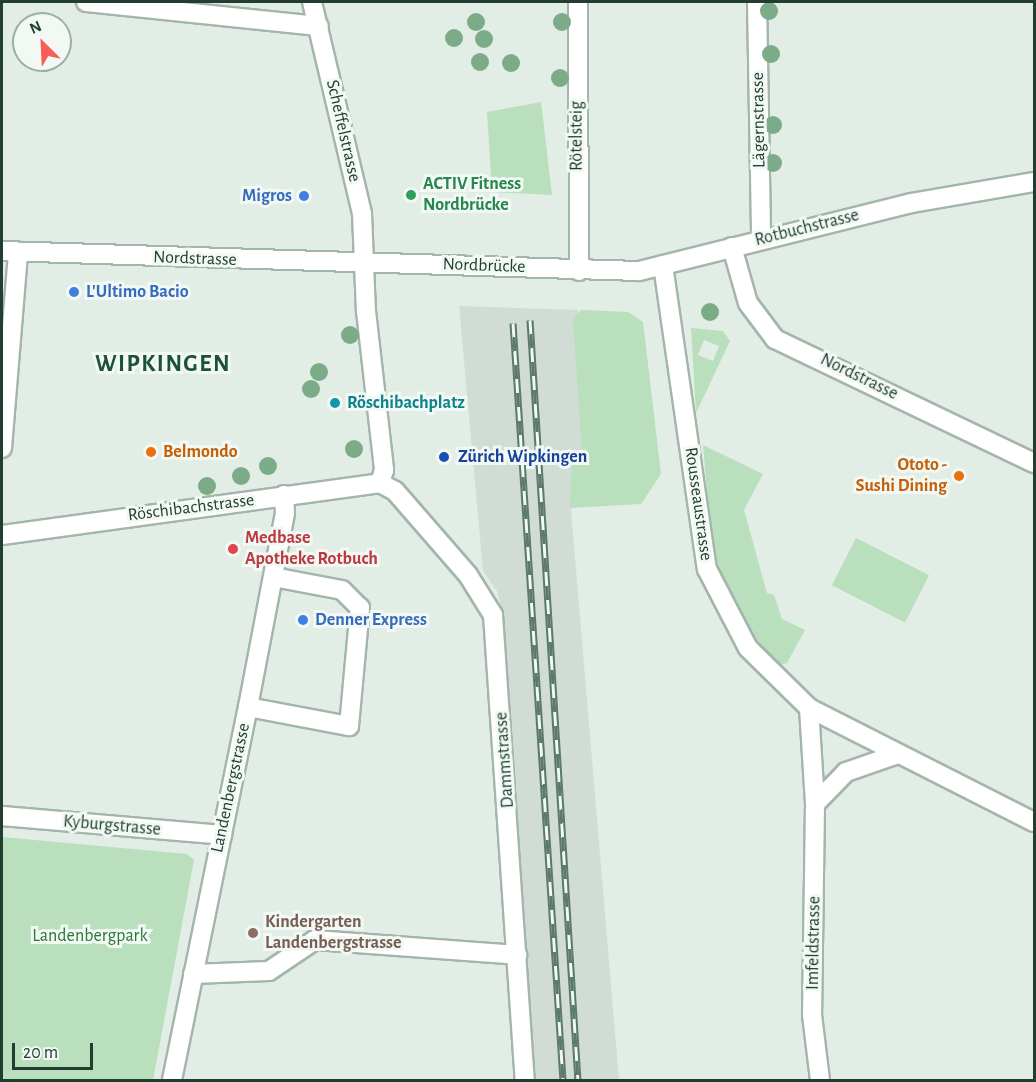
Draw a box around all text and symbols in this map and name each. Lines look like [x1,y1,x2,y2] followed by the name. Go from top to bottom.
[12,12,72,72] north arrow
[27,18,44,37] text: N
[747,72,771,168] street label: Lägernstrasse
[321,78,365,184] street label: Scheffelstrasse
[566,101,588,171] street label: Rötelsteig
[423,174,521,216] place label: ACTIV Fitness Nordbrücke
[242,185,292,207] place label: Migros
[404,188,418,202] marker: ACTIV Fitness Nordbrücke
[297,189,311,203] marker: Migros
[753,205,861,251] street label: Rotbuchstrasse
[153,247,237,271] street label: Nordstrasse
[442,254,526,278] street label: Nordbrücke
[86,281,189,303] place label: L'Ultimo Bacio
[67,285,81,299] marker: L'Ultimo Bacio
[817,349,901,405] street label: Nordstrasse
[95,351,231,379] district label: WIPKINGEN
[347,392,465,414] place label: Röschibachplatz
[328,396,342,410] marker: Röschibachplatz
[163,441,238,463] place label: Belmondo
[144,445,158,459] marker: Belmondo
[458,446,587,468] place label: Zürich Wipkingen
[679,446,717,562] street label: Rousseaustrasse
[435,448,453,466] marker: Zürich Wipkingen
[855,455,947,498] place label: Ototo - Sushi Dining
[952,469,966,483] marker: Ototo - Sushi Dining
[127,490,255,526] street label: Röschibachstrasse
[245,528,378,570] place label: Medbase Apotheke Rotbuch
[226,542,240,556] marker: Medbase Apotheke Rotbuch
[315,609,427,631] place label: Denner Express
[296,613,310,627] marker: Denner Express
[491,711,519,809] street label: Dammstrasse
[207,721,255,855] street label: Landenbergstrasse
[62,811,162,841] street label: Kyburgstrasse
[802,896,826,990] street label: Imfeldstrasse
[265,912,402,954] place label: Kindergarten Landenbergstrasse
[32,925,148,947] park label: Landenbergpark
[246,926,260,940] marker: Kindergarten Landenbergstrasse
[15,1031,96,1069] scale bar
[23,1044,58,1062] text: 20 m

